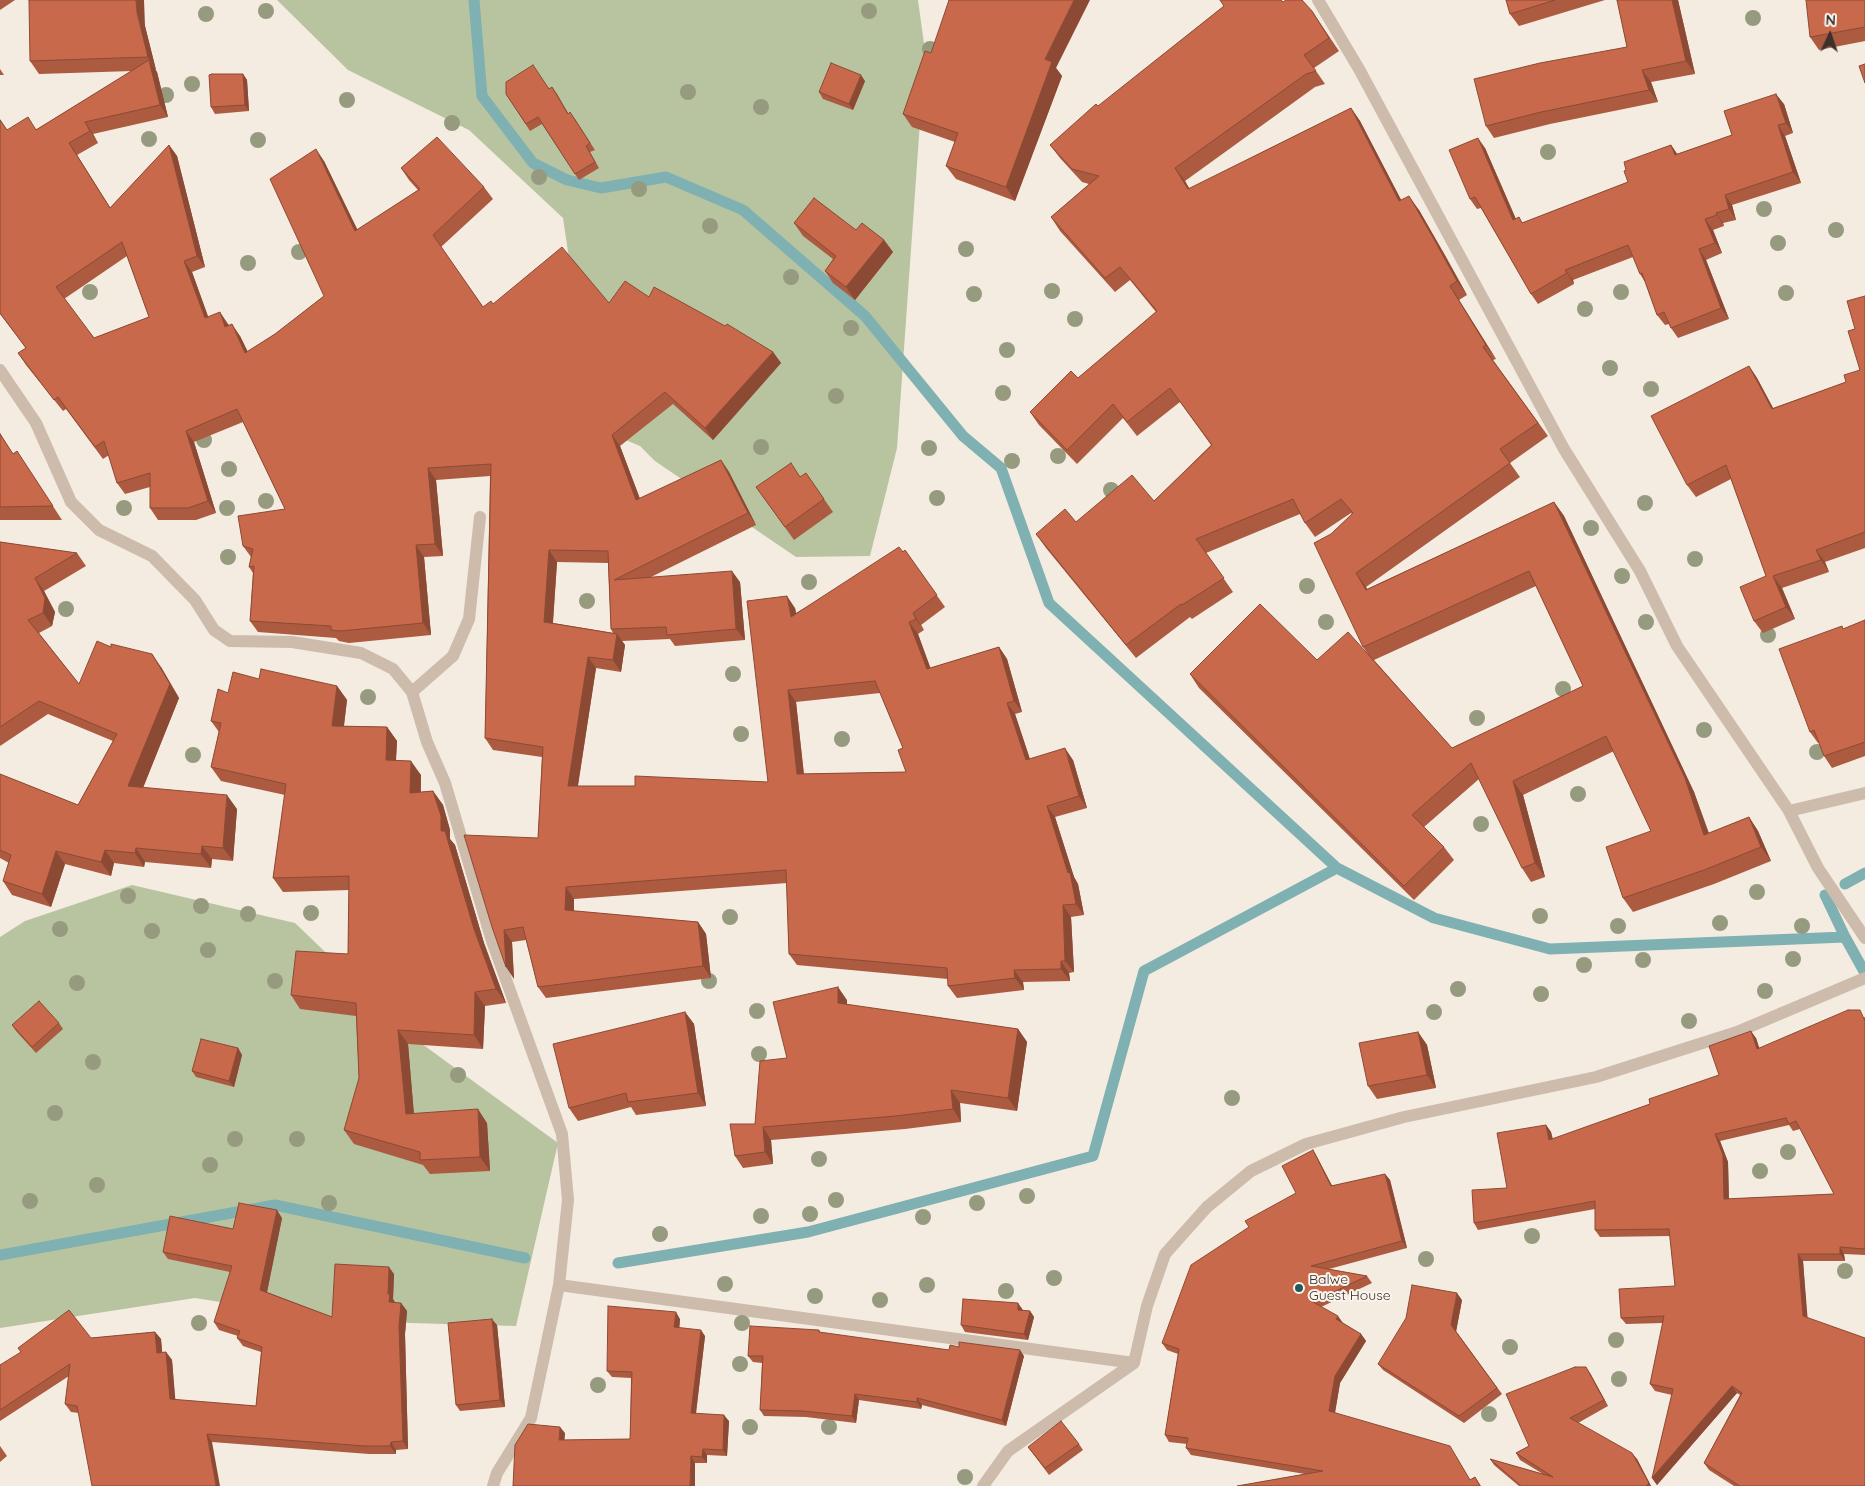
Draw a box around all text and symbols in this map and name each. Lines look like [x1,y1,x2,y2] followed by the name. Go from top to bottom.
[1805,10,1855,60] north arrow
[1825,11,1836,29] text: N
[1309,1272,1391,1304] place label: Balwe Guest House
[1293,1282,1305,1294] marker: Balwe Guest House

